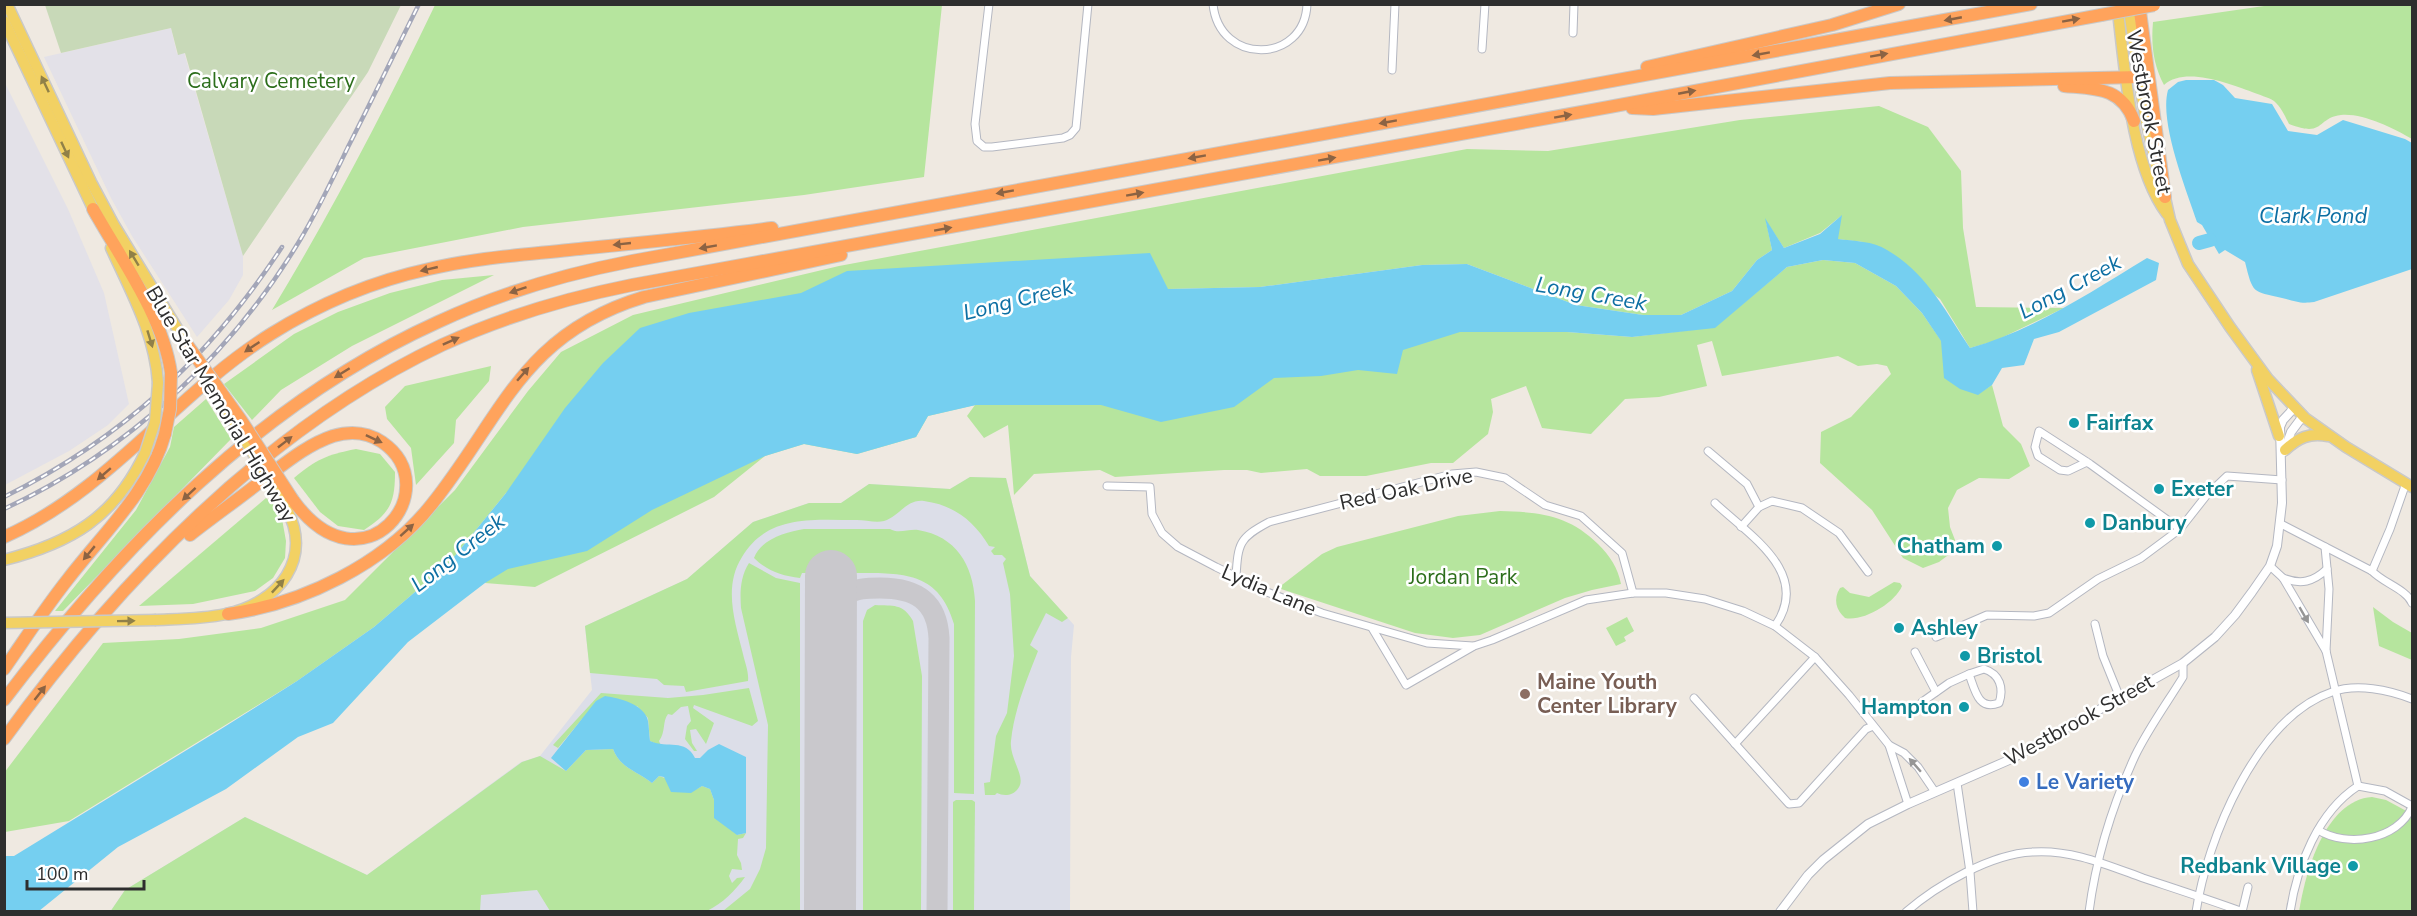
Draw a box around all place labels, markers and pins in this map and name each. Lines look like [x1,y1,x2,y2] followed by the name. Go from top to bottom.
[2086,409,2154,437] place label: Fairfax
[2067,416,2081,430] marker: Fairfax
[2171,475,2234,503] place label: Exeter
[2152,482,2166,496] marker: Exeter
[2102,509,2187,537] place label: Danbury
[2083,516,2097,530] marker: Danbury
[1897,532,1985,560] place label: Chatham
[1990,539,2004,553] marker: Chatham
[1911,614,1979,642] place label: Ashley
[1892,621,1906,635] marker: Ashley
[1977,642,2042,670] place label: Bristol
[1958,649,1972,663] marker: Bristol
[1537,668,1678,720] place label: Maine Youth Center Library
[1518,687,1532,701] marker: Maine Youth Center Library
[1861,693,1952,721] place label: Hampton
[1957,700,1971,714] marker: Hampton
[2036,768,2135,796] place label: Le Variety
[2017,775,2031,789] marker: Le Variety
[2180,852,2341,880] place label: Redbank Village
[2346,859,2360,873] marker: Redbank Village

